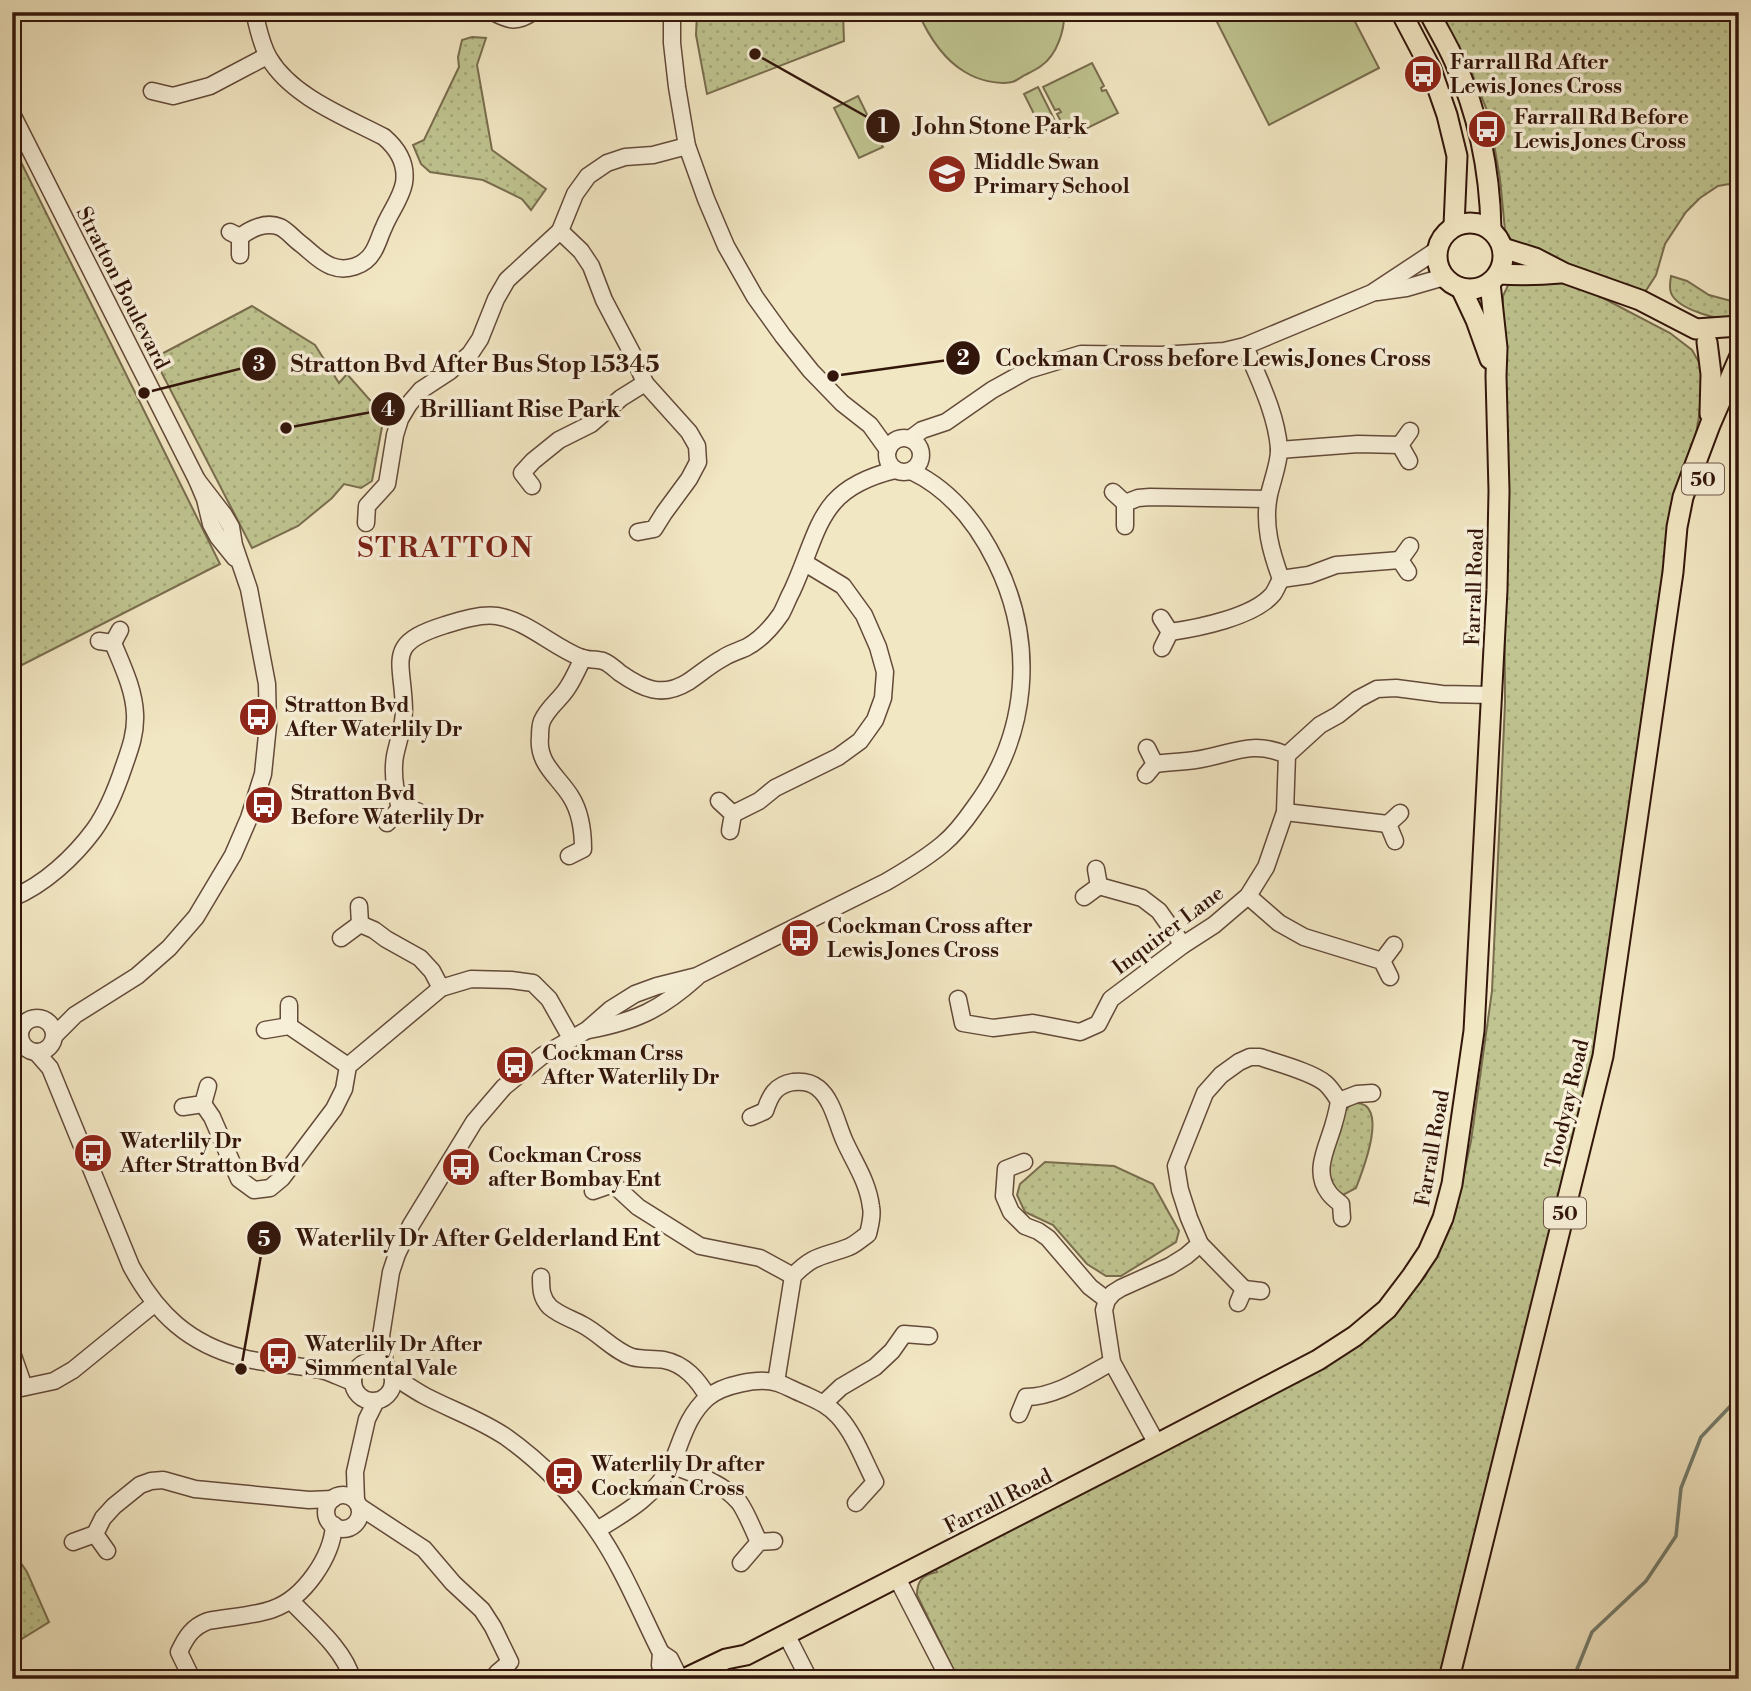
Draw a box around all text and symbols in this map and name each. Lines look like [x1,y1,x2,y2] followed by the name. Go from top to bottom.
[1450,50,1622,100] place label: Farrall Rd After Lewis Jones Cross
[1402,53,1444,95] bus stop icon: Farrall Rd After Lewis Jones Cross
[866,104,1101,148] callout: John Stone Park
[1514,105,1689,155] place label: Farrall Rd Before Lewis Jones Cross
[1466,108,1508,150] bus stop icon: Farrall Rd Before Lewis Jones Cross
[912,113,1088,141] text: John Stone Park
[878,114,888,140] text: 1
[974,150,1130,200] place label: Middle Swan Primary School
[926,153,968,195] school or university icon: Middle Swan Primary School
[70,203,174,374] street label: Stratton Boulevard
[946,336,1445,380] callout: Cockman Cross before Lewis Jones Cross
[242,342,674,386] callout: Stratton Bvd After Bus Stop 15345
[995,345,1431,373] text: Cockman Cross before Lewis Jones Cross
[956,346,970,372] text: 2
[291,351,659,379] text: Stratton Bvd After Bus Stop 15345
[253,352,265,378] text: 3
[371,387,634,431] callout: Brilliant Rise Park
[420,396,621,424] text: Brilliant Rise Park
[381,397,395,423] text: 4
[1682,464,1724,494] road number: 50
[1460,528,1490,646] street label: Farrall Road
[357,531,535,566] district label: STRATTON
[284,693,463,743] place label: Stratton Bvd After Waterlily Dr
[237,696,279,738] bus stop icon: Stratton Bvd After Waterlily Dr
[291,781,484,831] place label: Stratton Bvd Before Waterlily Dr
[243,784,285,826] bus stop icon: Stratton Bvd Before Waterlily Dr
[1108,880,1230,981] street label: Inquirer Lane
[827,914,1033,964] place label: Cockman Cross after Lewis Jones Cross
[779,917,821,959] bus stop icon: Cockman Cross after Lewis Jones Cross
[1540,1037,1596,1172] street label: Toodyay Road
[541,1041,720,1091] place label: Cockman Crss After Waterlily Dr
[494,1044,536,1086] bus stop icon: Cockman Crss After Waterlily Dr
[1410,1088,1456,1208] street label: Farrall Road
[119,1129,300,1179] place label: Waterlily Dr After Stratton Bvd
[72,1132,114,1174] bus stop icon: Waterlily Dr After Stratton Bvd
[488,1143,661,1193] place label: Cockman Cross after Bombay Ent
[440,1146,482,1188] bus stop icon: Cockman Cross after Bombay Ent
[1544,1198,1586,1228] road number: 50
[246,1216,674,1260] callout: Waterlily Dr After Gelderland Ent
[294,1225,661,1253] text: Waterlily Dr After Gelderland Ent
[257,1227,271,1253] text: 5
[304,1332,483,1382] place label: Waterlily Dr After Simmental Vale
[257,1335,299,1377] bus stop icon: Waterlily Dr After Simmental Vale
[590,1452,765,1502] place label: Waterlily Dr after Cockman Cross
[543,1455,585,1497] bus stop icon: Waterlily Dr after Cockman Cross
[940,1464,1057,1540] street label: Farrall Road

